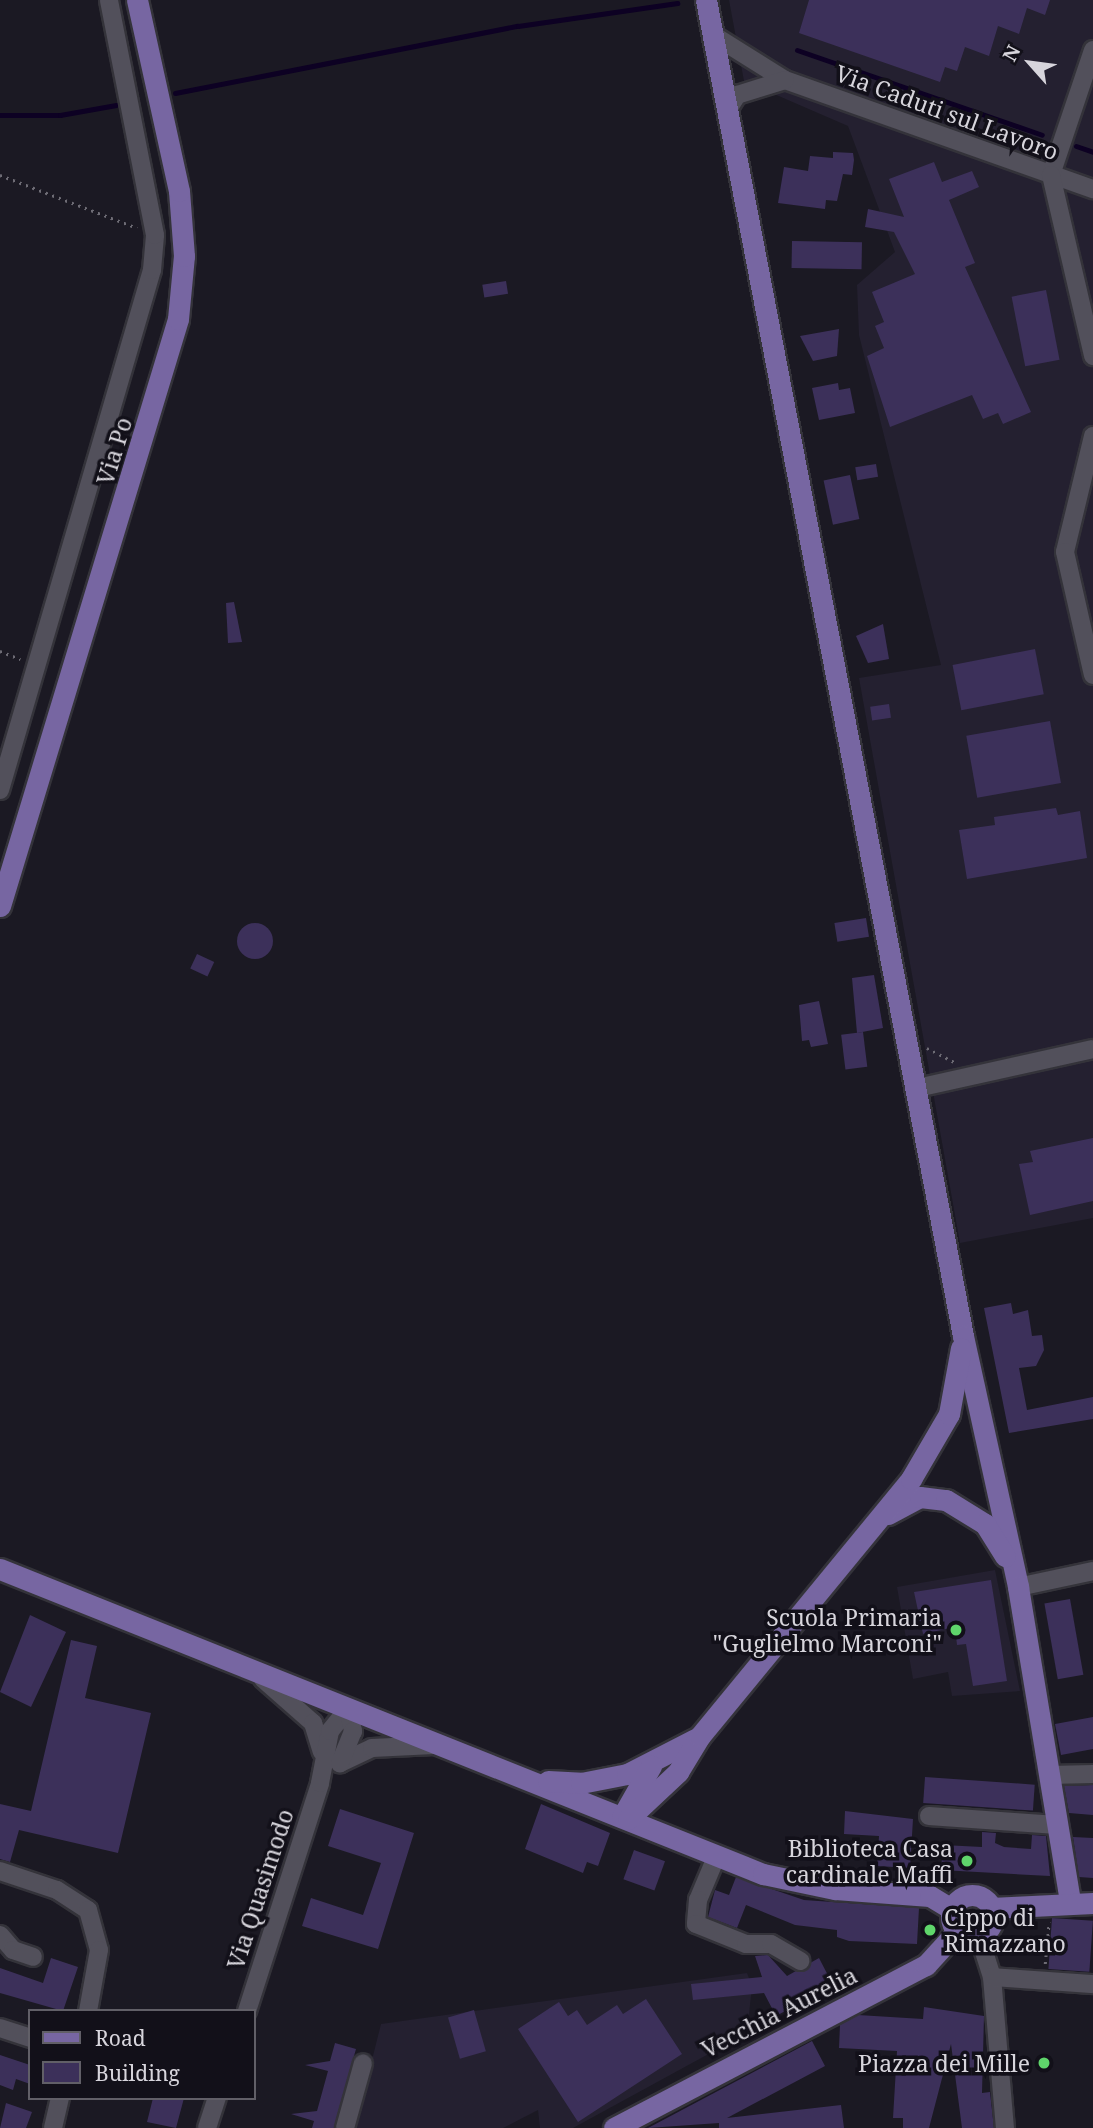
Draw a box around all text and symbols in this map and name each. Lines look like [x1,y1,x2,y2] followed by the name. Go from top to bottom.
[995,28,1065,98] north arrow
[996,40,1026,66] text: N
[832,59,1062,165] street label: Via Caduti sul Lavoro
[91,414,137,488] street label: Via Po
[713,1603,942,1657] place label: Scuola Primaria "Guglielmo Marconi"
[948,1622,964,1638] marker: Scuola Primaria "Guglielmo Marconi"
[221,1806,299,1972] street label: Via Quasimodo
[786,1834,953,1888] place label: Biblioteca Casa cardinale Maffi
[959,1853,975,1869] marker: Biblioteca Casa cardinale Maffi
[944,1903,1066,1957] place label: Cippo di Rimazzano
[922,1922,938,1938] marker: Cippo di Rimazzano
[697,1961,861,2063] street label: Vecchia Aurelia
[28,2009,256,2100] legend
[95,2024,146,2052] text: Road
[858,2049,1030,2077] place label: Piazza dei Mille
[1036,2055,1052,2071] marker: Piazza dei Mille
[95,2059,180,2087] text: Building

